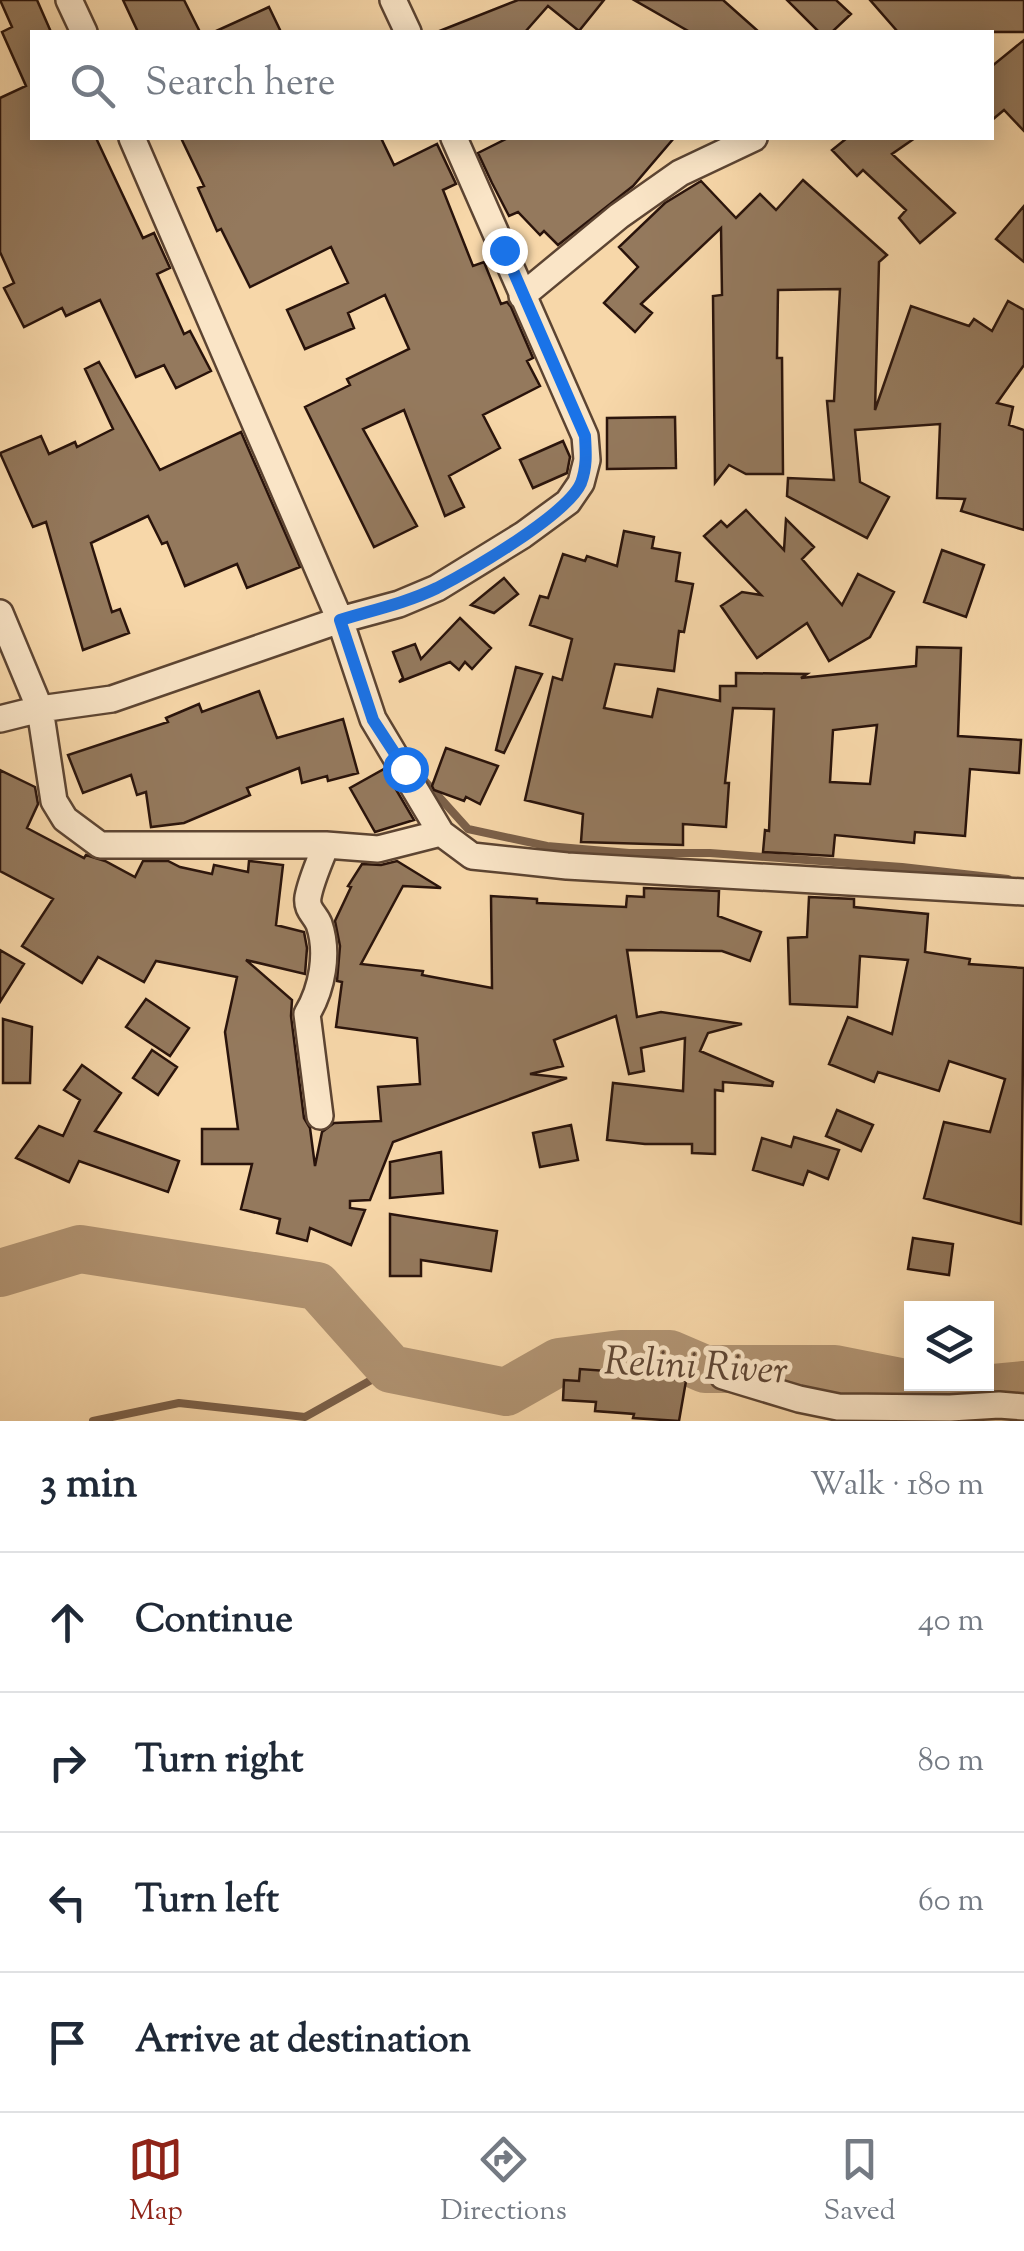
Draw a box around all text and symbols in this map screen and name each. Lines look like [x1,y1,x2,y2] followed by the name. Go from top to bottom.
[30,30,994,140] search box
[65,58,120,113] icon: search
[145,58,336,112] text: Search here
[482,228,528,274] route end
[383,747,429,793] route start
[904,1301,994,1391] map controls
[904,1301,994,1391] button: layers
[603,1335,789,1402] water label: Relini River
[40,1456,137,1516] text: 3 min
[810,1463,984,1509] text: Walk · 180 m
[40,1595,95,1650] icon: ahead
[135,1595,293,1649] text: Continue
[918,1599,984,1645] text: 40 m
[40,1735,95,1790] icon: right
[135,1735,303,1789] text: Turn right
[918,1739,984,1785] text: 80 m
[40,1875,95,1930] icon: left
[135,1875,279,1929] text: Turn left
[918,1879,984,1925] text: 60 m
[40,2015,95,2070] icon: arrive
[135,2015,471,2069] text: Arrive at destination
[128,2132,183,2232] tab: Map
[440,2132,567,2232] tab: Directions
[824,2132,896,2232] tab: Saved

